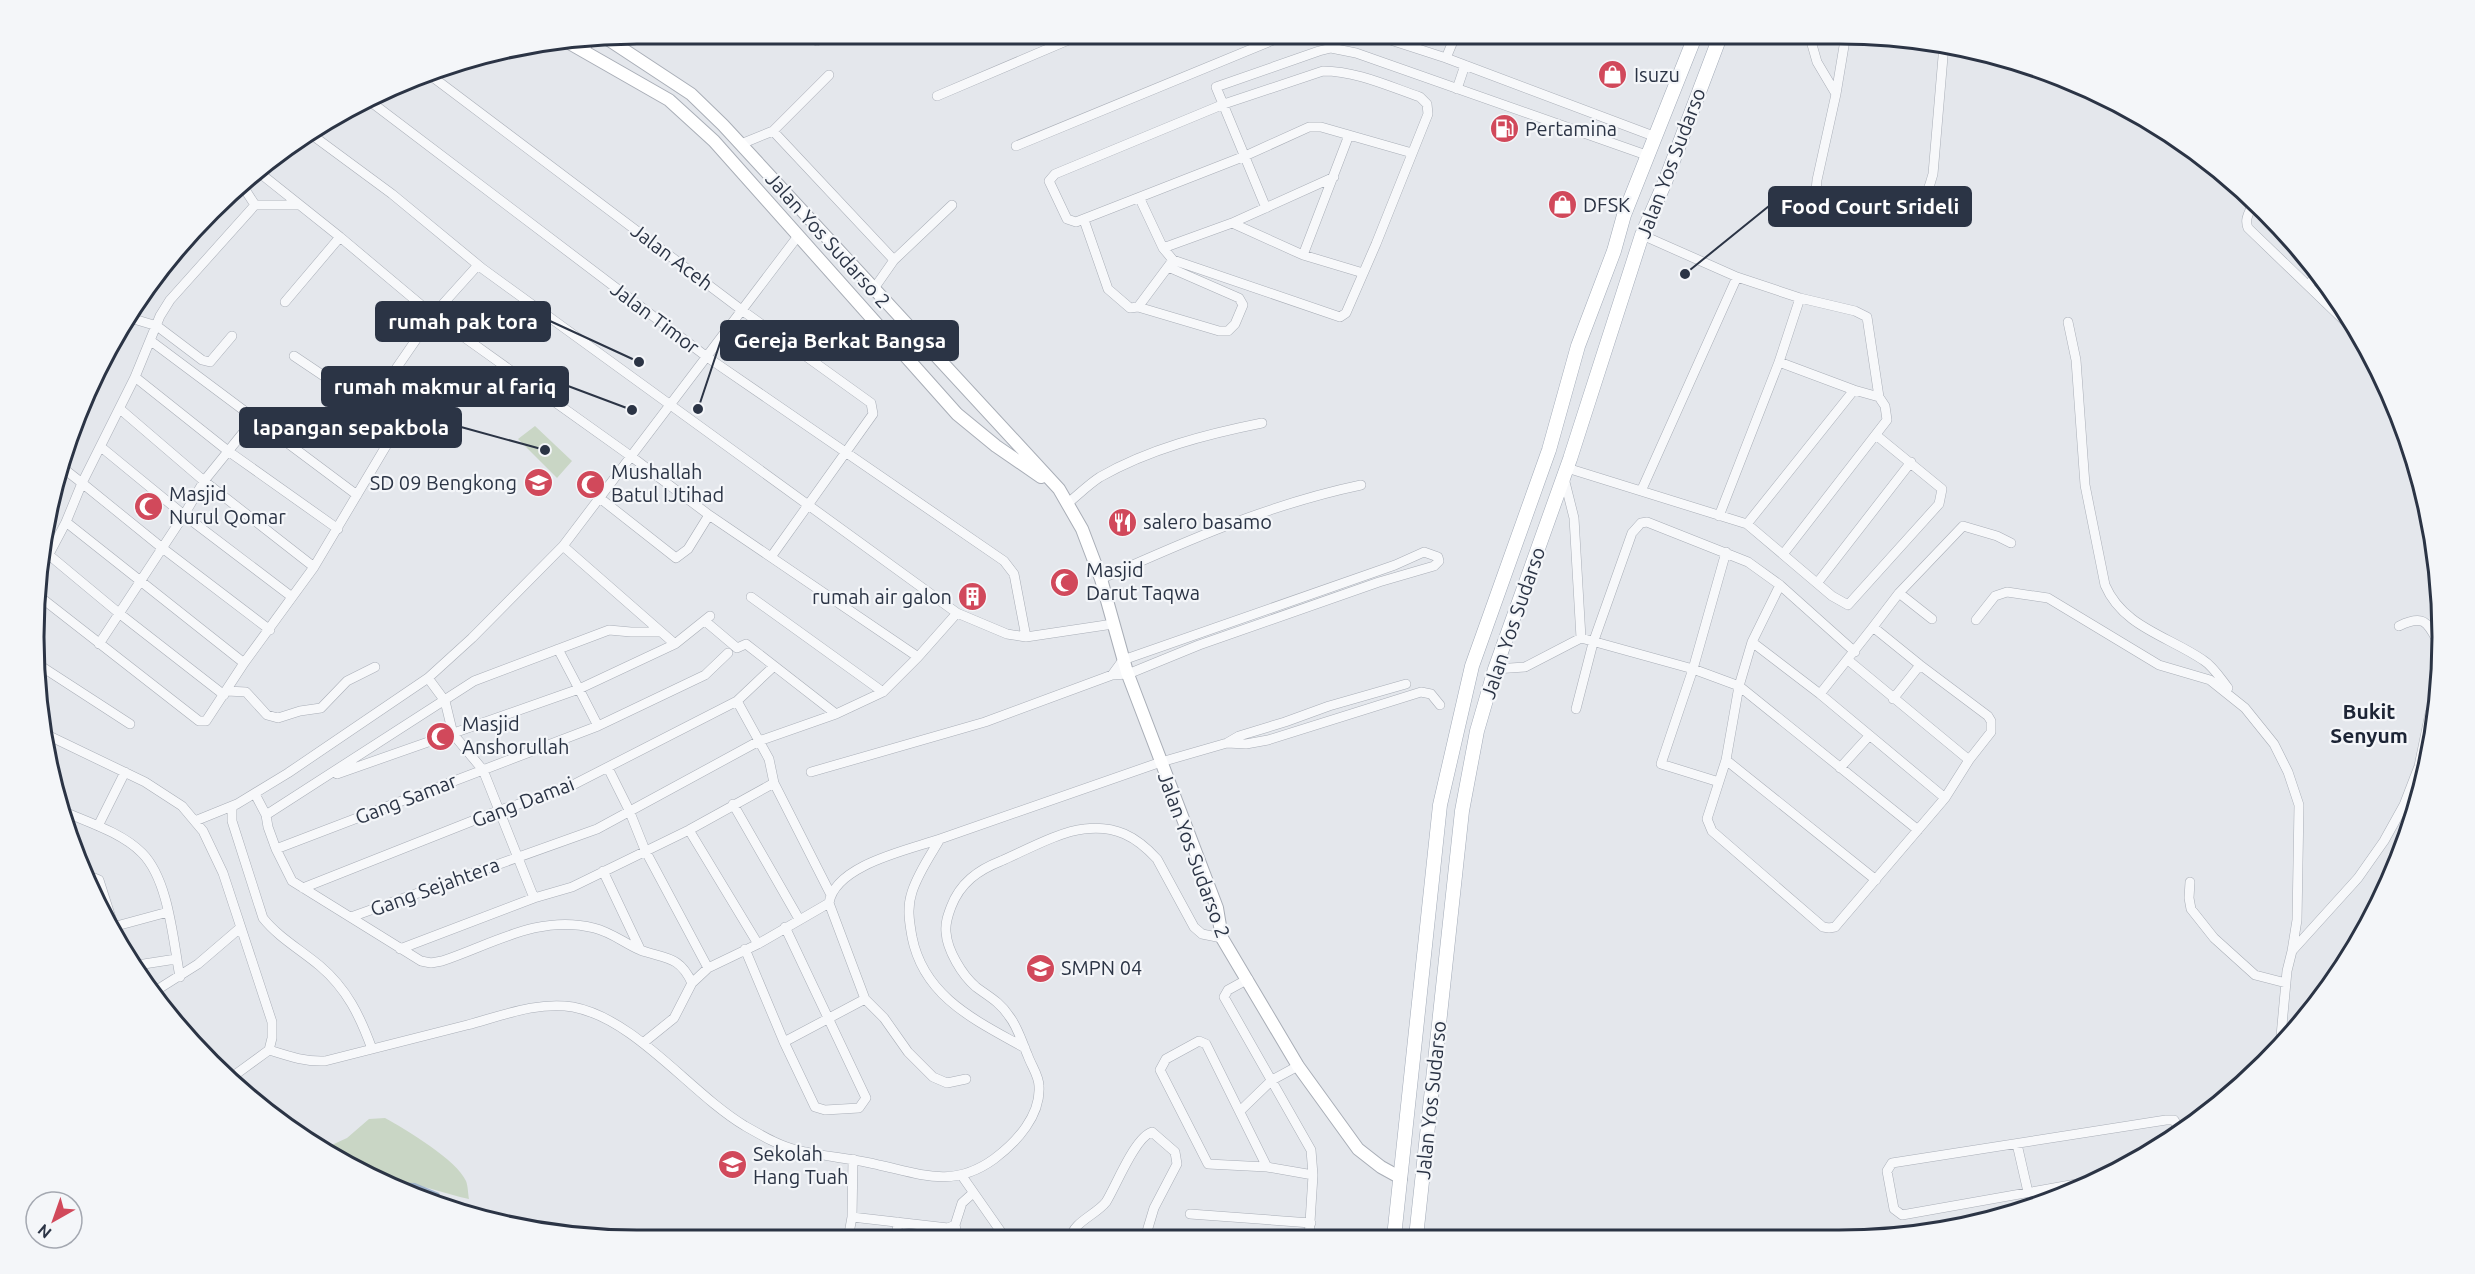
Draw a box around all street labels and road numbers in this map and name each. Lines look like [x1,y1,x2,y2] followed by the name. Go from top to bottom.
[1631,84,1710,241] street label: Jalan Yos Sudarso
[761,167,895,312] street label: Jalan Yos Sudarso 2
[627,218,718,295] street label: Jalan Aceh
[607,277,704,359] street label: Jalan Timor
[1476,544,1549,702] street label: Jalan Yos Sudarso
[352,768,460,828] street label: Gang Samar
[1154,769,1235,941] street label: Jalan Yos Sudarso 2
[468,771,577,832] street label: Gang Damai
[367,852,503,921] street label: Gang Sejahtera
[1411,1020,1450,1180] street label: Jalan Yos Sudarso

